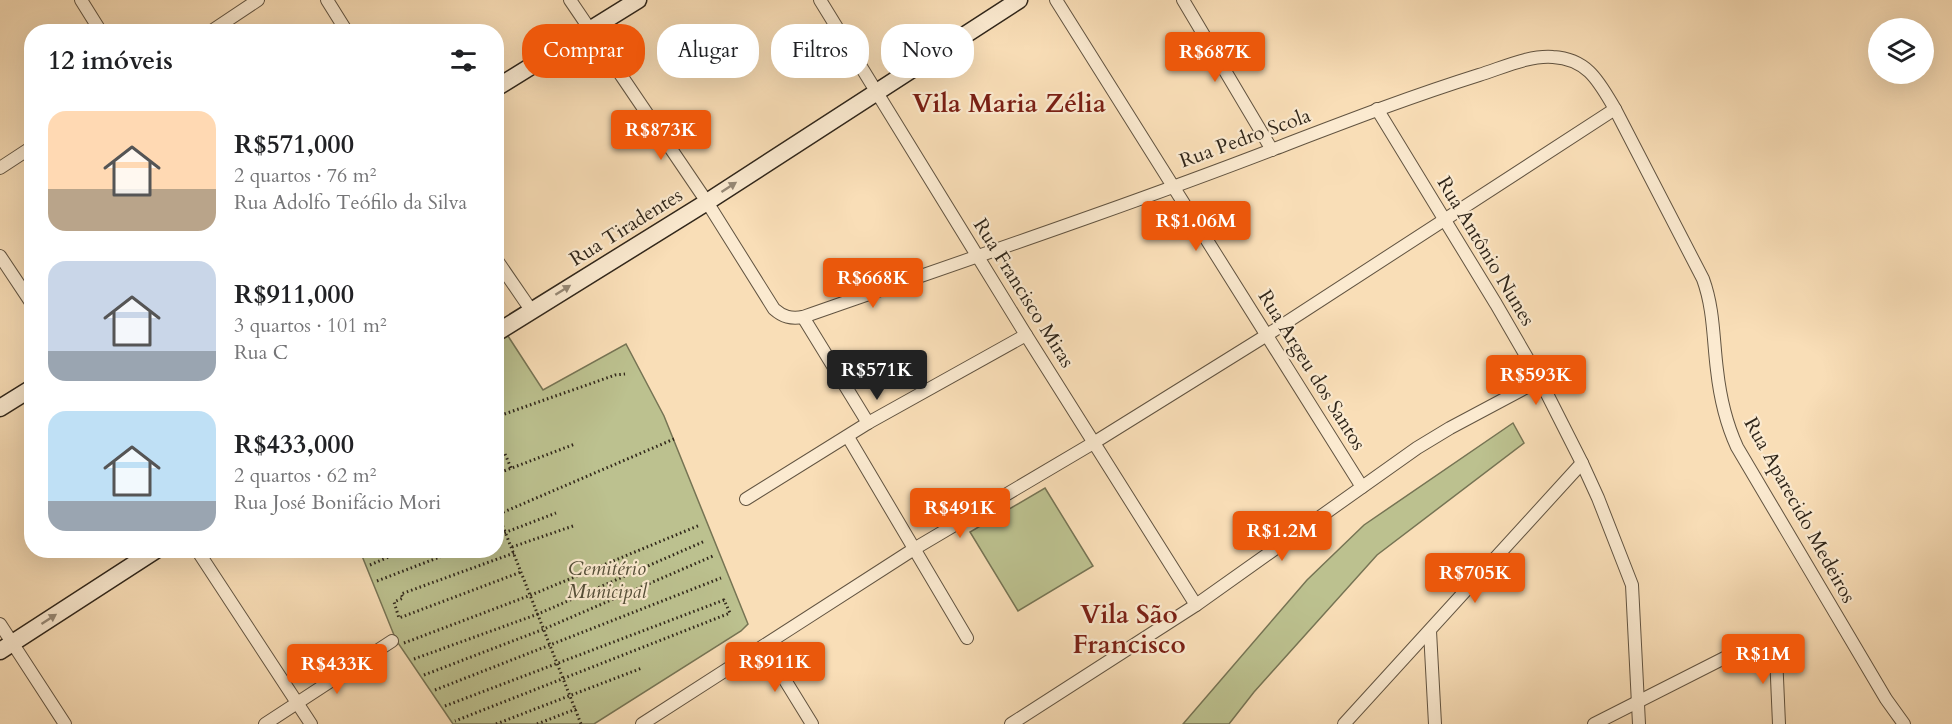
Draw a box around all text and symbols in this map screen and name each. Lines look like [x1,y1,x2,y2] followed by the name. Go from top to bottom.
[1868,18,1934,84] map controls
[1868,18,1934,84] button: layers
[522,24,645,78] chip: Comprar
[657,24,759,78] chip: Alugar
[771,24,869,78] chip: Filtros
[881,24,974,78] chip: Novo
[1166,32,1264,83] pin: R$687K
[1179,38,1251,65] text: R$687K
[48,43,173,78] text: 12 imóveis
[447,44,480,77] icon: filters
[912,86,1106,121] district label: Vila Maria Zélia
[1176,102,1315,174] street label: Rua Pedro Scola
[612,110,710,161] pin: R$873K
[625,116,697,143] text: R$873K
[234,127,354,162] text: R$571,000
[96,135,168,207] icon: home
[234,162,376,189] text: 2 quartos · 76 m²
[1431,171,1541,331] street label: Rua Antônio Nunes
[564,182,688,272] street label: Rua Tiradentes
[721,182,737,193] one-way arrow
[234,189,467,216] text: Rua Adolfo Teófilo da Silva
[1141,201,1251,252] pin: R$1.06M
[1156,207,1236,234] text: R$1.06M
[967,213,1081,373] street label: Rua Francisco Miras
[824,258,922,309] pin: R$668K
[837,264,909,291] text: R$668K
[234,277,354,312] text: R$911,000
[96,285,168,357] icon: home
[555,285,571,296] one-way arrow
[1252,285,1372,455] street label: Rua Argeu dos Santos
[234,312,387,339] text: 3 quartos · 101 m²
[234,339,288,366] text: Rua C
[828,350,926,401] pin: R$571K
[1487,355,1585,406] pin: R$593K
[841,356,913,383] text: R$571K
[1500,361,1572,388] text: R$593K
[1738,412,1862,608] street label: Rua Aparecido Medeiros
[234,427,354,462] text: R$433,000
[96,435,168,507] icon: home
[234,462,376,489] text: 2 quartos · 62 m²
[911,488,1009,539] pin: R$491K
[234,489,441,516] text: Rua José Bonifácio Mori
[924,494,996,521] text: R$491K
[1233,511,1331,562] pin: R$1.2M
[1247,517,1317,544] text: R$1.2M
[1426,553,1524,604] pin: R$705K
[567,555,647,605] park label: Cemitério Municipal
[1439,559,1511,586] text: R$705K
[1072,597,1186,662] district label: Vila São Francisco
[41,613,57,624] one-way arrow
[1727,634,1799,685] pin: R$1M
[1736,640,1790,667] text: R$1M
[726,642,824,693] pin: R$911K
[288,644,386,695] pin: R$433K
[739,648,811,675] text: R$911K
[301,650,373,677] text: R$433K

